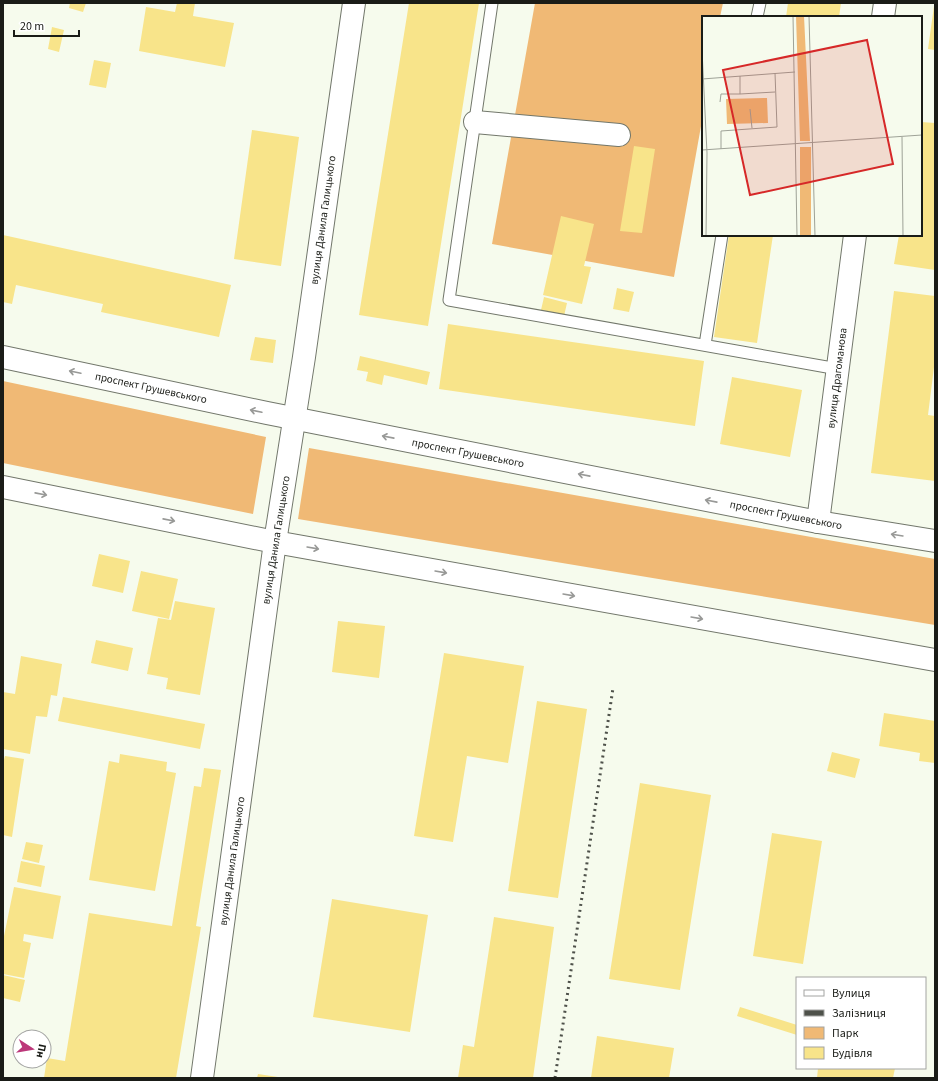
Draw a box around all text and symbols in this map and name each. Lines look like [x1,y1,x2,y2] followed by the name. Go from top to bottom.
[14,12,79,38] scale bar
[702,16,922,236] inset map
[20,18,44,35] text: 20 m
[307,154,339,285] street label: вулиця Данила Галицького
[823,327,851,429] street label: вулиця Драгоманова
[68,367,81,375] one-way arrow
[94,369,208,407] street label: проспект Грушевського
[250,406,263,414] one-way arrow
[381,432,394,440] one-way arrow
[411,435,526,471] street label: проспект Грушевського
[578,471,591,479] one-way arrow
[258,475,294,605] street label: вулиця Данила Галицького
[34,491,47,499] one-way arrow
[705,496,718,504] one-way arrow
[729,497,844,533] street label: проспект Грушевського
[162,516,175,524] one-way arrow
[890,531,903,539] one-way arrow
[306,545,319,553] one-way arrow
[434,568,447,576] one-way arrow
[562,591,575,599] one-way arrow
[690,615,703,623] one-way arrow
[216,795,248,926] street label: вулиця Данила Галицького
[796,977,926,1069] legend
[832,985,870,1002] text: Вулиця
[832,1005,886,1022] text: Залізниця
[832,1025,858,1042] text: Парк
[12,1029,52,1069] north arrow
[33,1043,50,1059] text: Пн
[832,1045,872,1062] text: Будівля

